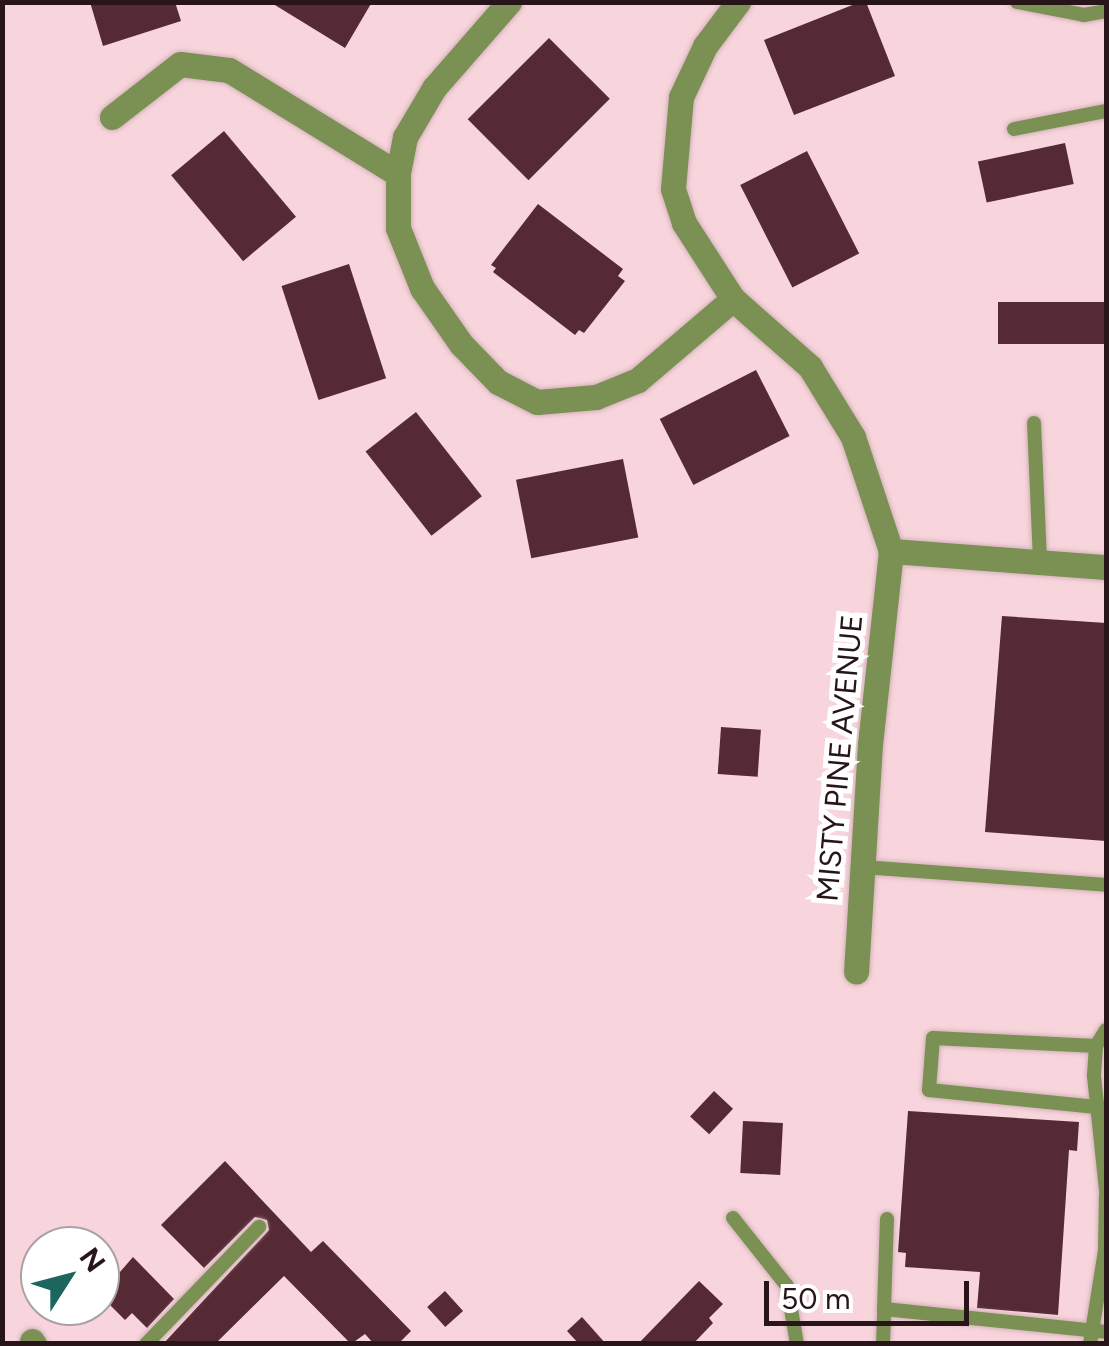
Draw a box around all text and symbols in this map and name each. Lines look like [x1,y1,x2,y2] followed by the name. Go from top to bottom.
[810,613,870,903] street label: MISTY PINE AVENUE
[20,1226,120,1326] north arrow
[73,1241,113,1278] text: N
[769,1261,974,1323] scale bar
[781,1280,850,1317] text: 50 m

